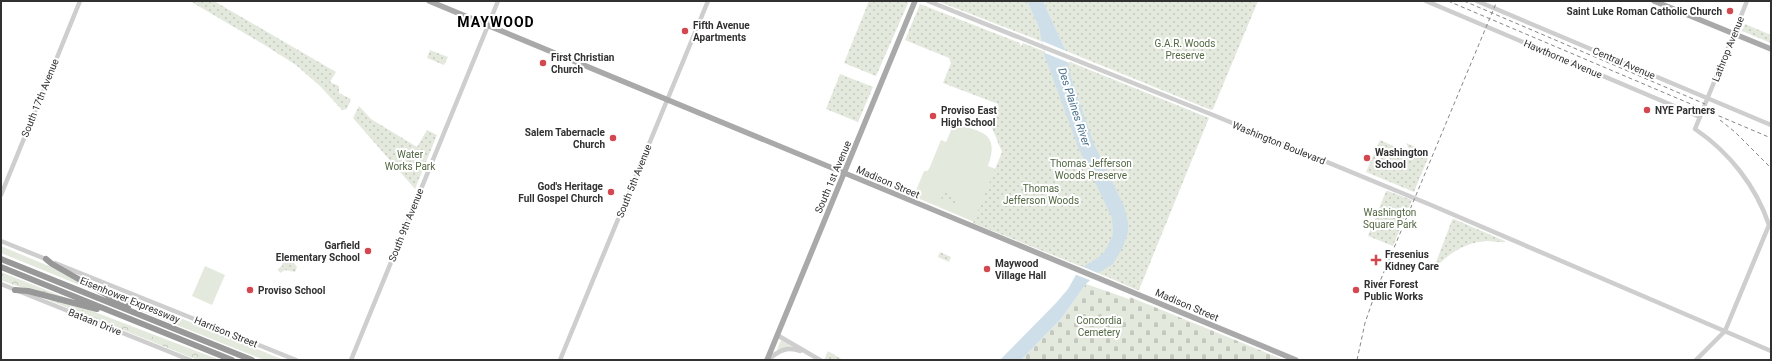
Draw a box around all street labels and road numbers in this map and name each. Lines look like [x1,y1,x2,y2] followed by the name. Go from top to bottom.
[1710,15,1746,83] street label: Lathrop Avenue
[1522,38,1604,80] street label: Hawthorne Avenue
[1591,45,1657,81] street label: Central Avenue
[19,57,61,139] street label: South 17th Avenue
[1231,119,1327,167] street label: Washington Boulevard
[813,139,853,215] street label: South 1st Avenue
[614,143,654,219] street label: South 5th Avenue
[855,164,921,200] street label: Madison Street
[386,187,426,263] street label: South 9th Avenue
[78,275,182,325] street label: Eisenhower Expressway
[1154,287,1220,323] street label: Madison Street
[67,306,123,338] street label: Bataan Drive
[193,314,259,350] street label: Harrison Street

